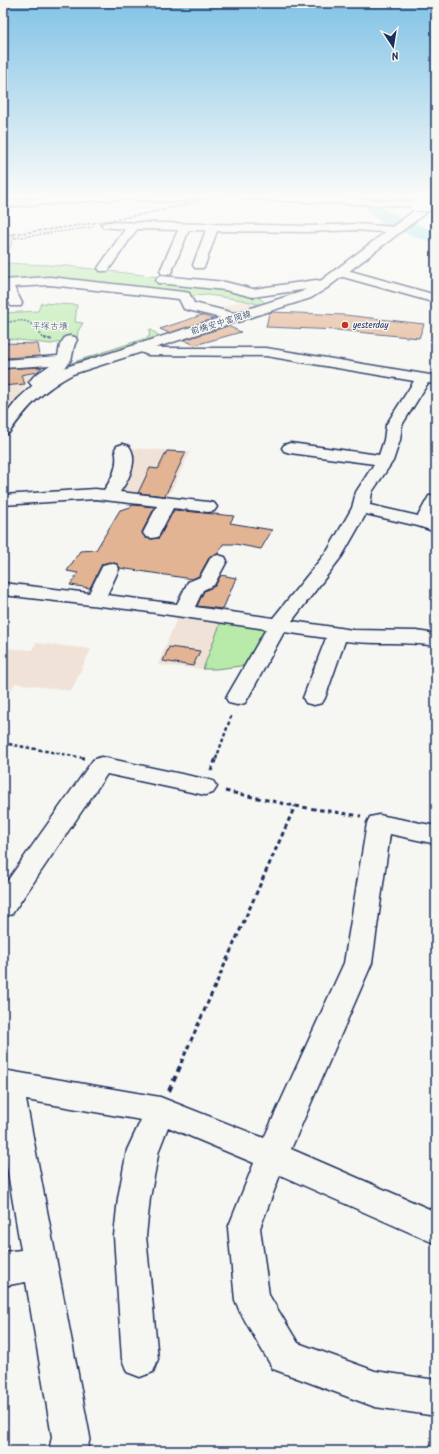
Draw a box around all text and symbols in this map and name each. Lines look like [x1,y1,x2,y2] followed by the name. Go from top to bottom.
[373,26,413,66] north arrow
[390,45,400,64] text: N
[189,307,253,339] street label: 前橋安中富岡線
[352,318,389,333] place label: yesterday
[32,319,68,334] park label: 平塚古墳
[340,320,350,330] marker: yesterday

